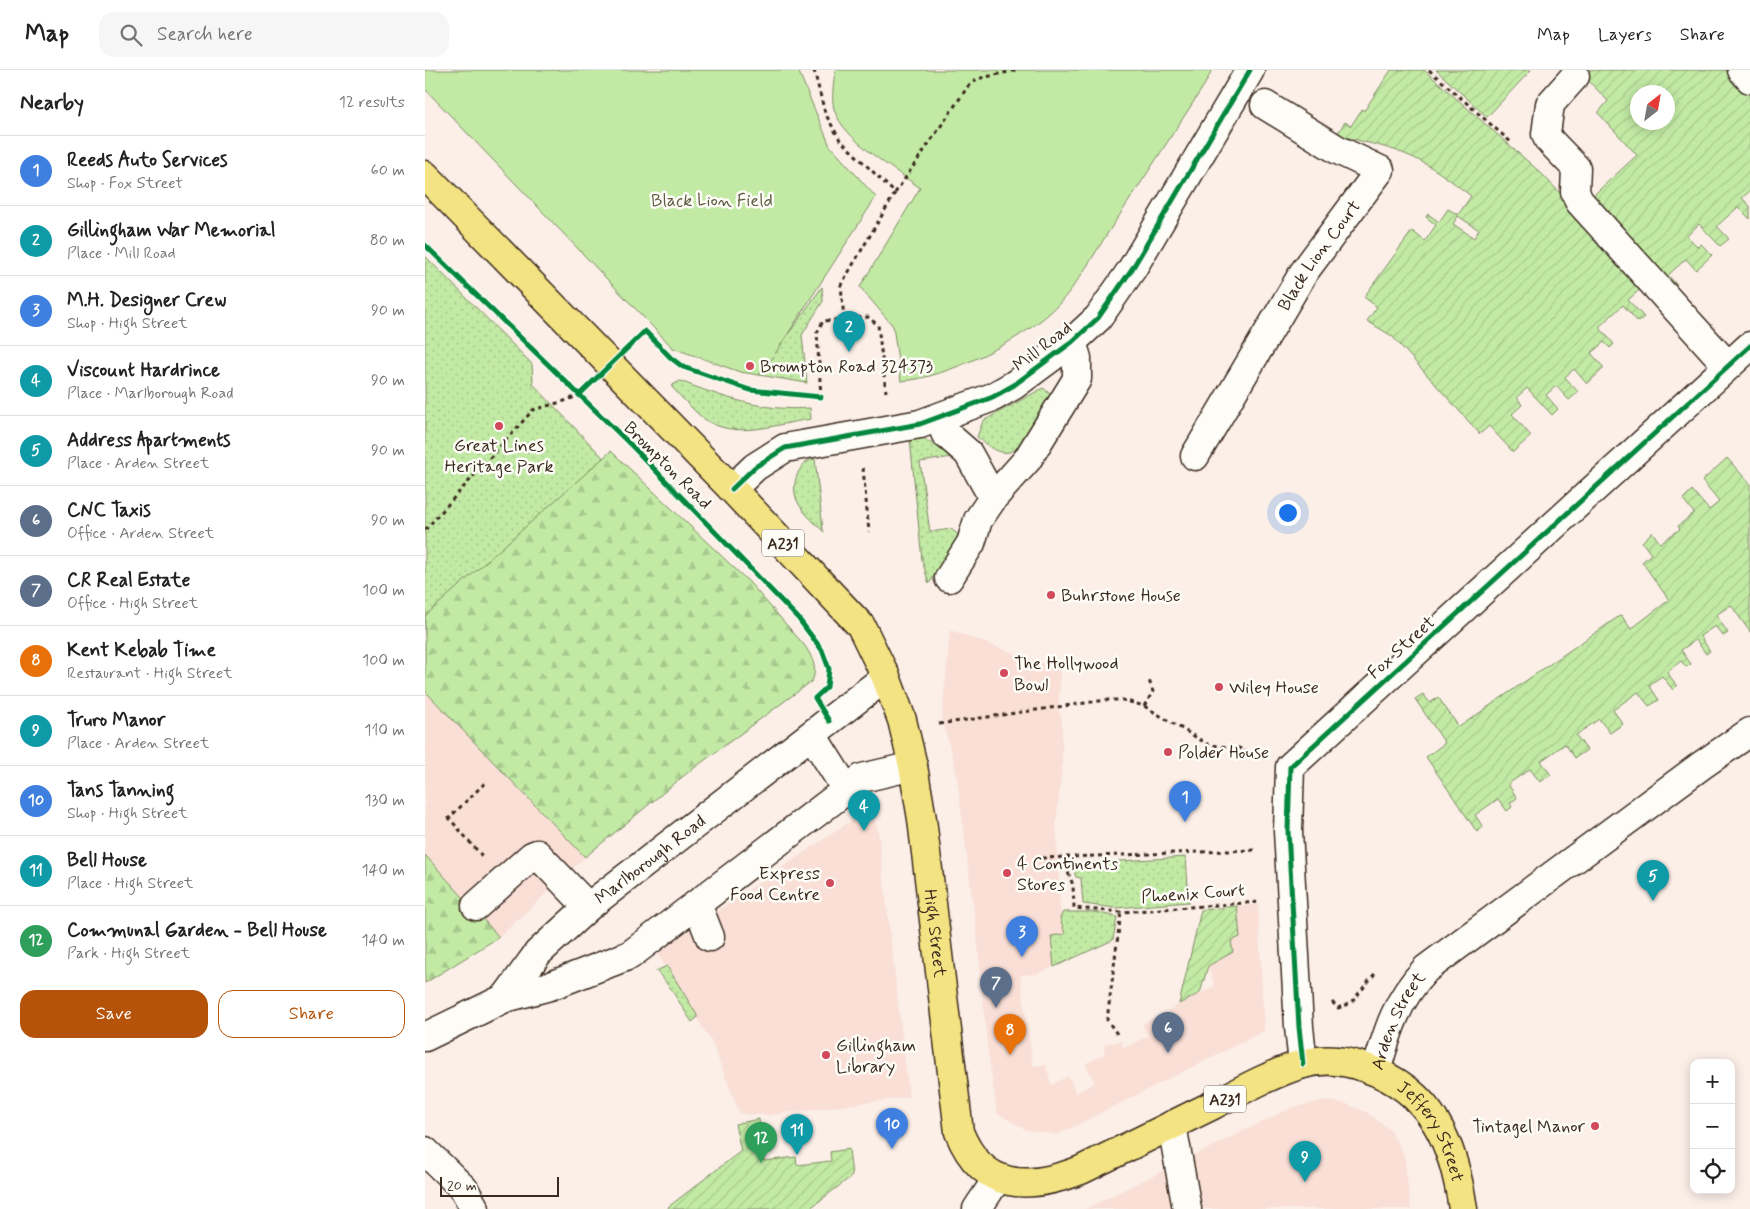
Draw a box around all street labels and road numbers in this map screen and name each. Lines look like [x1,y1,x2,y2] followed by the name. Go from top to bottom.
[1273,195,1367,316] street label: Black Lion Court
[1008,316,1077,377] street label: Mill Road
[618,416,717,515] street label: Brompton Road
[762,529,804,556] road number: A231
[1363,611,1441,685] street label: Fox Street
[590,810,711,910] street label: Marlborough Road
[1140,878,1246,910] street label: Phoenix Court
[917,888,952,979] street label: High Street
[1366,967,1432,1073] street label: Arden Street
[1392,1075,1469,1185] street label: Jeffery Street
[1204,1086,1246,1112] road number: A231

